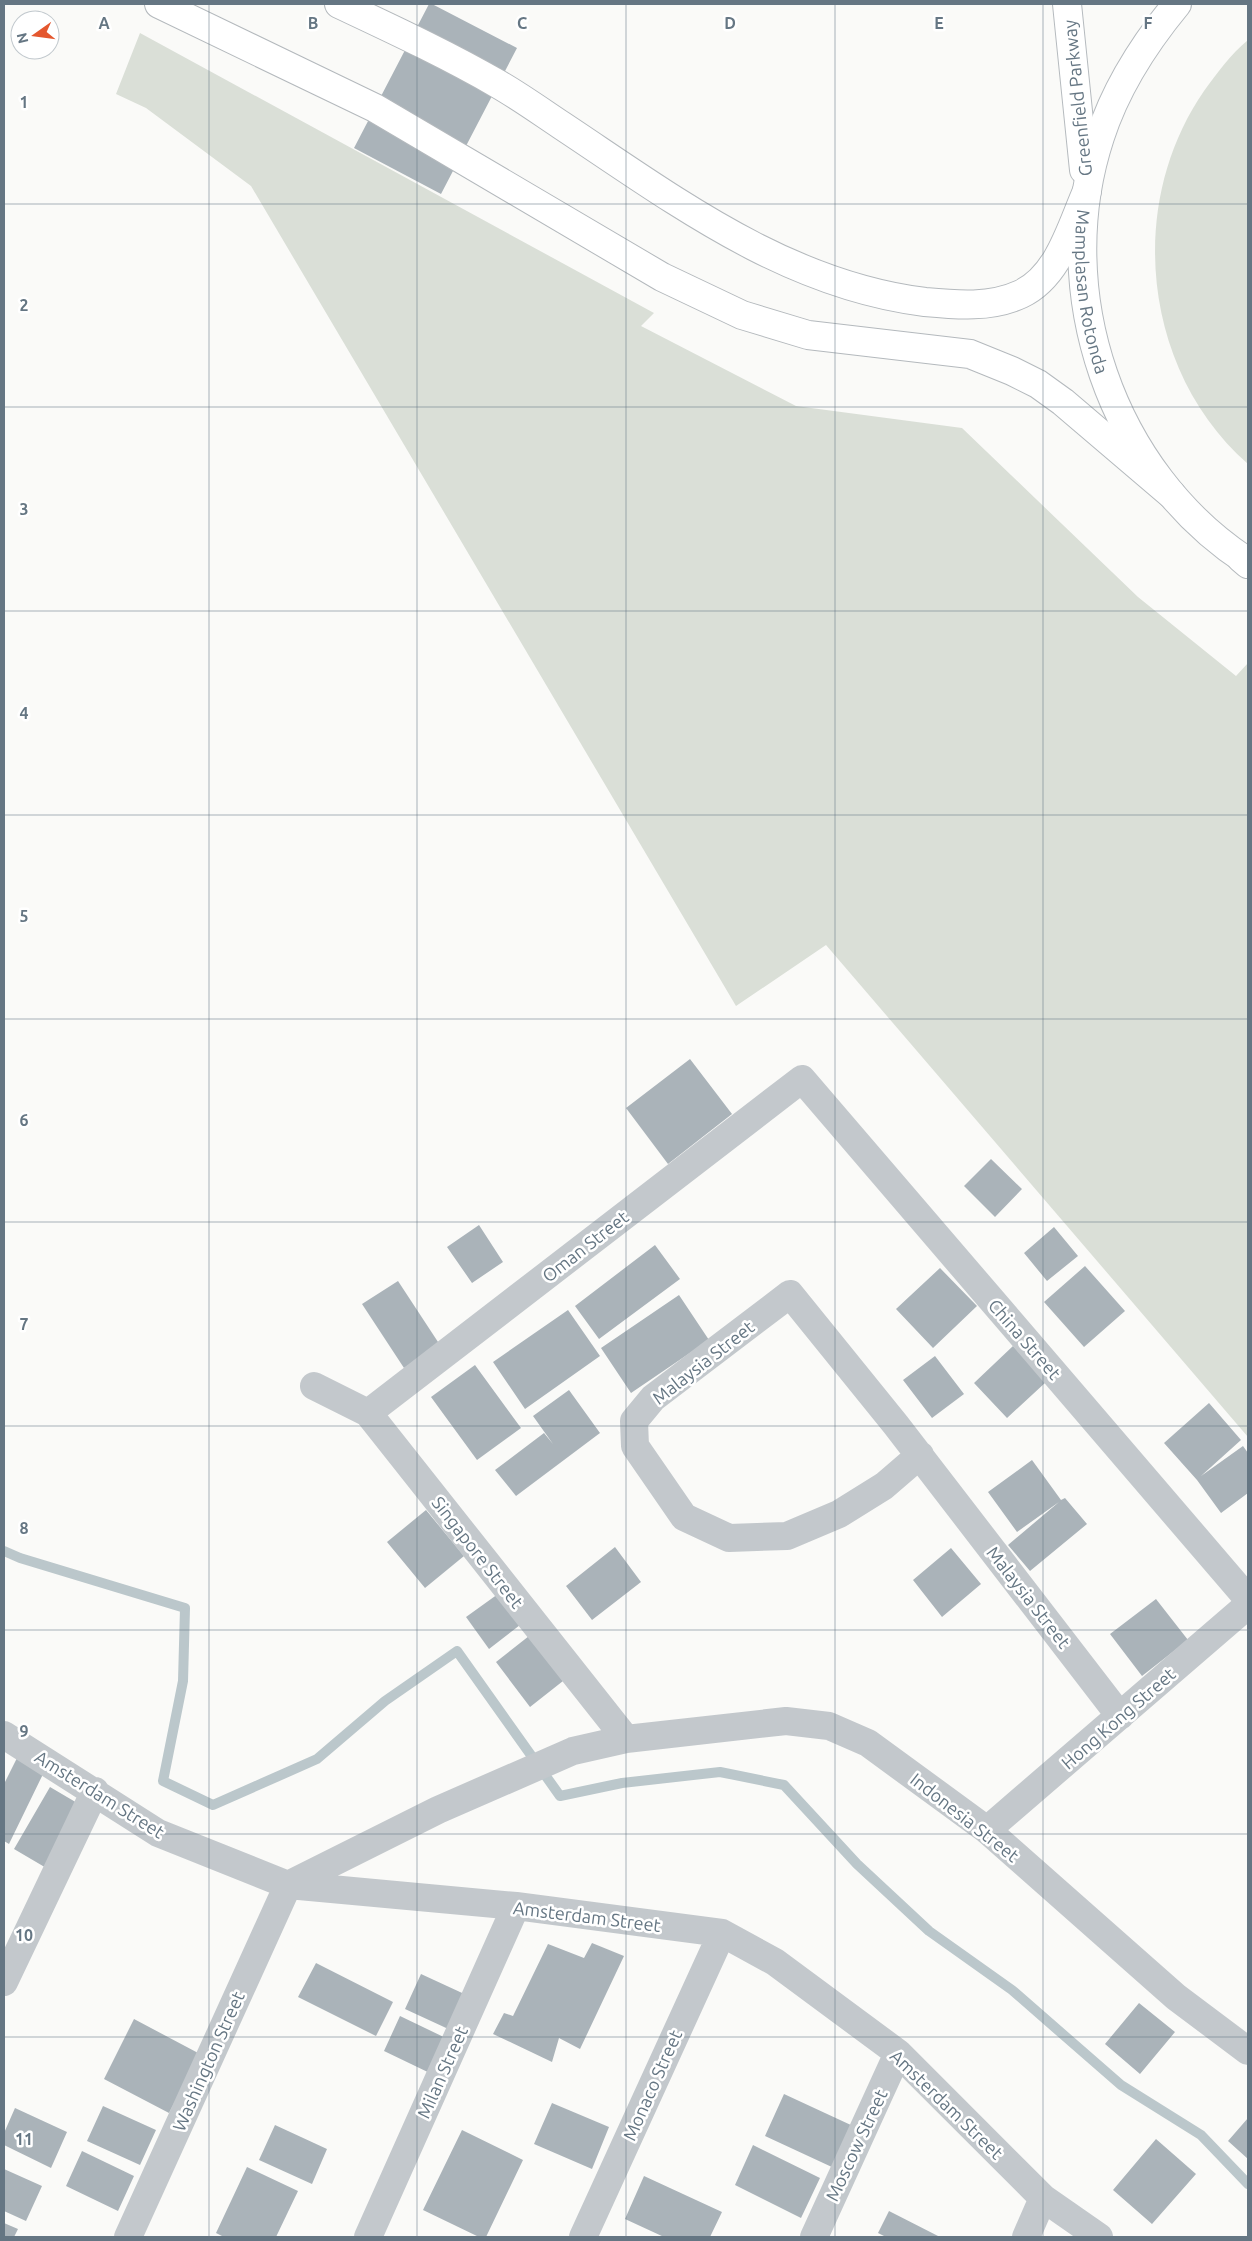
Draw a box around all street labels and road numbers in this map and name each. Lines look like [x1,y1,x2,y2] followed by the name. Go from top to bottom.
[1059,19,1095,177] street label: Greenfield Parkway
[1072,209,1113,376] street label: Mamplasan Rotonda
[538,1206,632,1286] street label: Oman Street
[985,1295,1065,1383] street label: China Street
[648,1316,758,1408] street label: Malaysia Street
[428,1492,528,1612] street label: Singapore Street
[983,1542,1075,1652] street label: Malaysia Street
[1057,1663,1179,1773] street label: Hong Kong Street
[32,1746,168,1842] street label: Amsterdam Street
[907,1768,1023,1866] street label: Indonesia Street
[512,1897,662,1935] street label: Amsterdam Street
[168,1988,248,2134] street label: Washington Street
[413,2023,471,2121] street label: Milan Street
[619,2027,685,2143] street label: Monaco Street
[887,2045,1007,2163] street label: Amsterdam Street
[821,2086,891,2204] street label: Moscow Street

